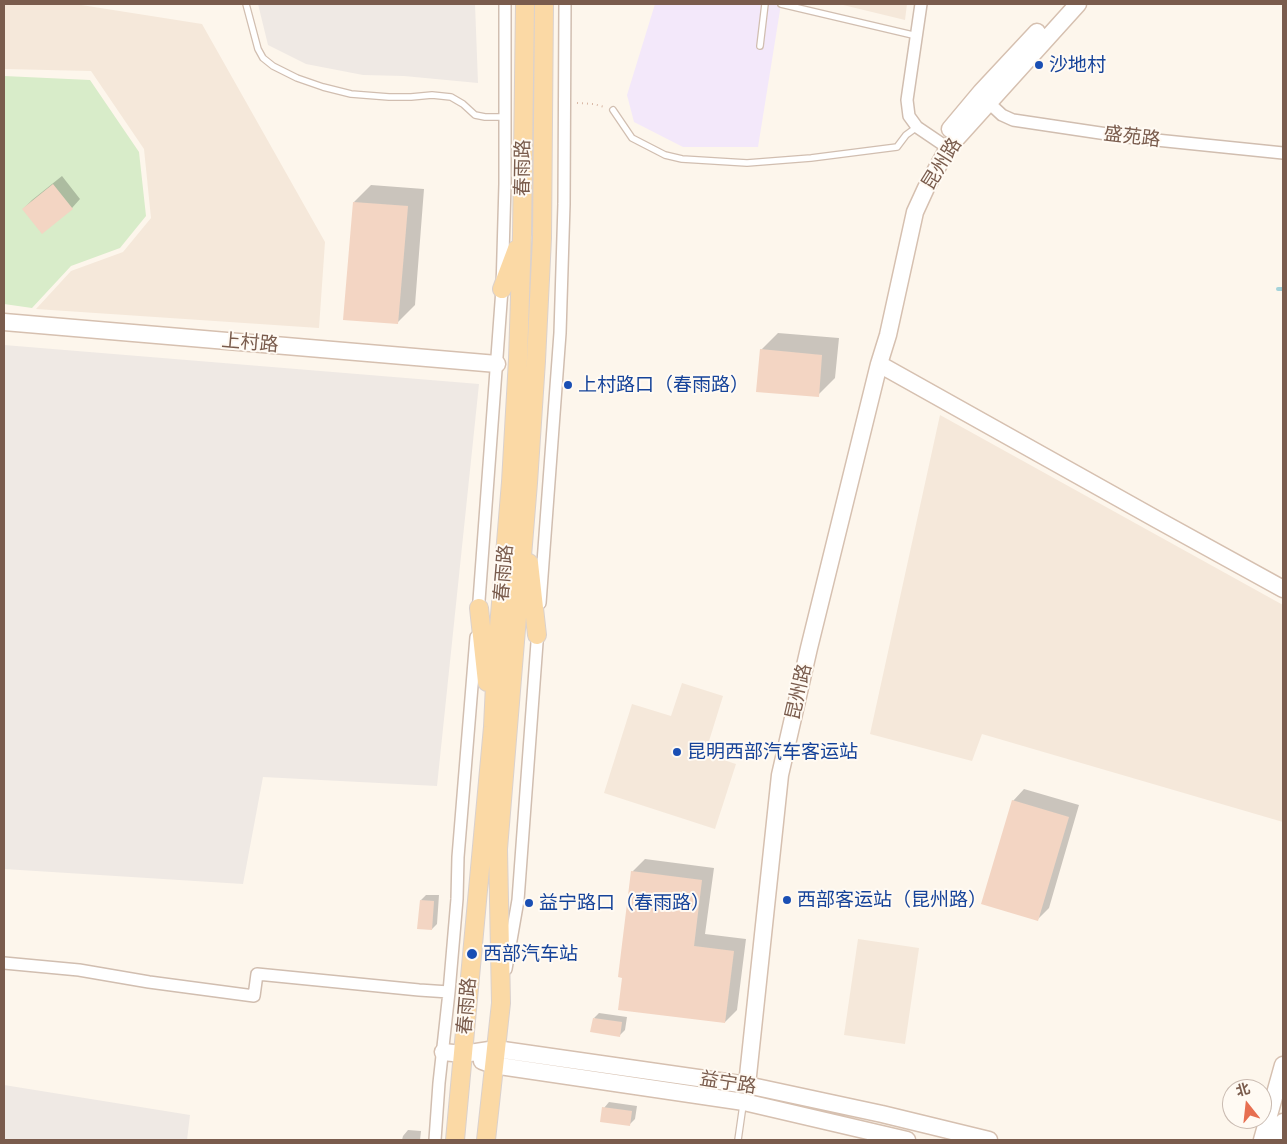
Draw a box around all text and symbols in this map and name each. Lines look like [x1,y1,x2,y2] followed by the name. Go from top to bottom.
[1049,54,1106,76] place label: 沙地村
[1033,59,1045,71] marker: 沙地村
[1102,122,1162,152] street label: 盛苑路
[917,134,967,194] street label: 昆州路
[511,139,535,197] street label: 春雨路
[221,329,279,357] street label: 上村路
[578,374,749,396] place label: 上村路口（春雨路）
[562,379,574,391] marker: 上村路口（春雨路）
[490,544,518,602] street label: 春雨路
[781,662,817,722] street label: 昆州路
[687,741,858,763] place label: 昆明西部汽车客运站
[671,746,683,758] marker: 昆明西部汽车客运站
[797,889,987,911] place label: 西部客运站（昆州路）
[539,892,710,914] place label: 益宁路口（春雨路）
[781,894,793,906] marker: 西部客运站（昆州路）
[523,897,535,909] marker: 益宁路口（春雨路）
[483,943,578,965] place label: 西部汽车站
[465,947,479,961] marker: 西部汽车站
[453,977,481,1035] street label: 春雨路
[698,1067,758,1099] street label: 益宁路
[1222,1079,1272,1129] north arrow
[1234,1082,1252,1099] text: 北

